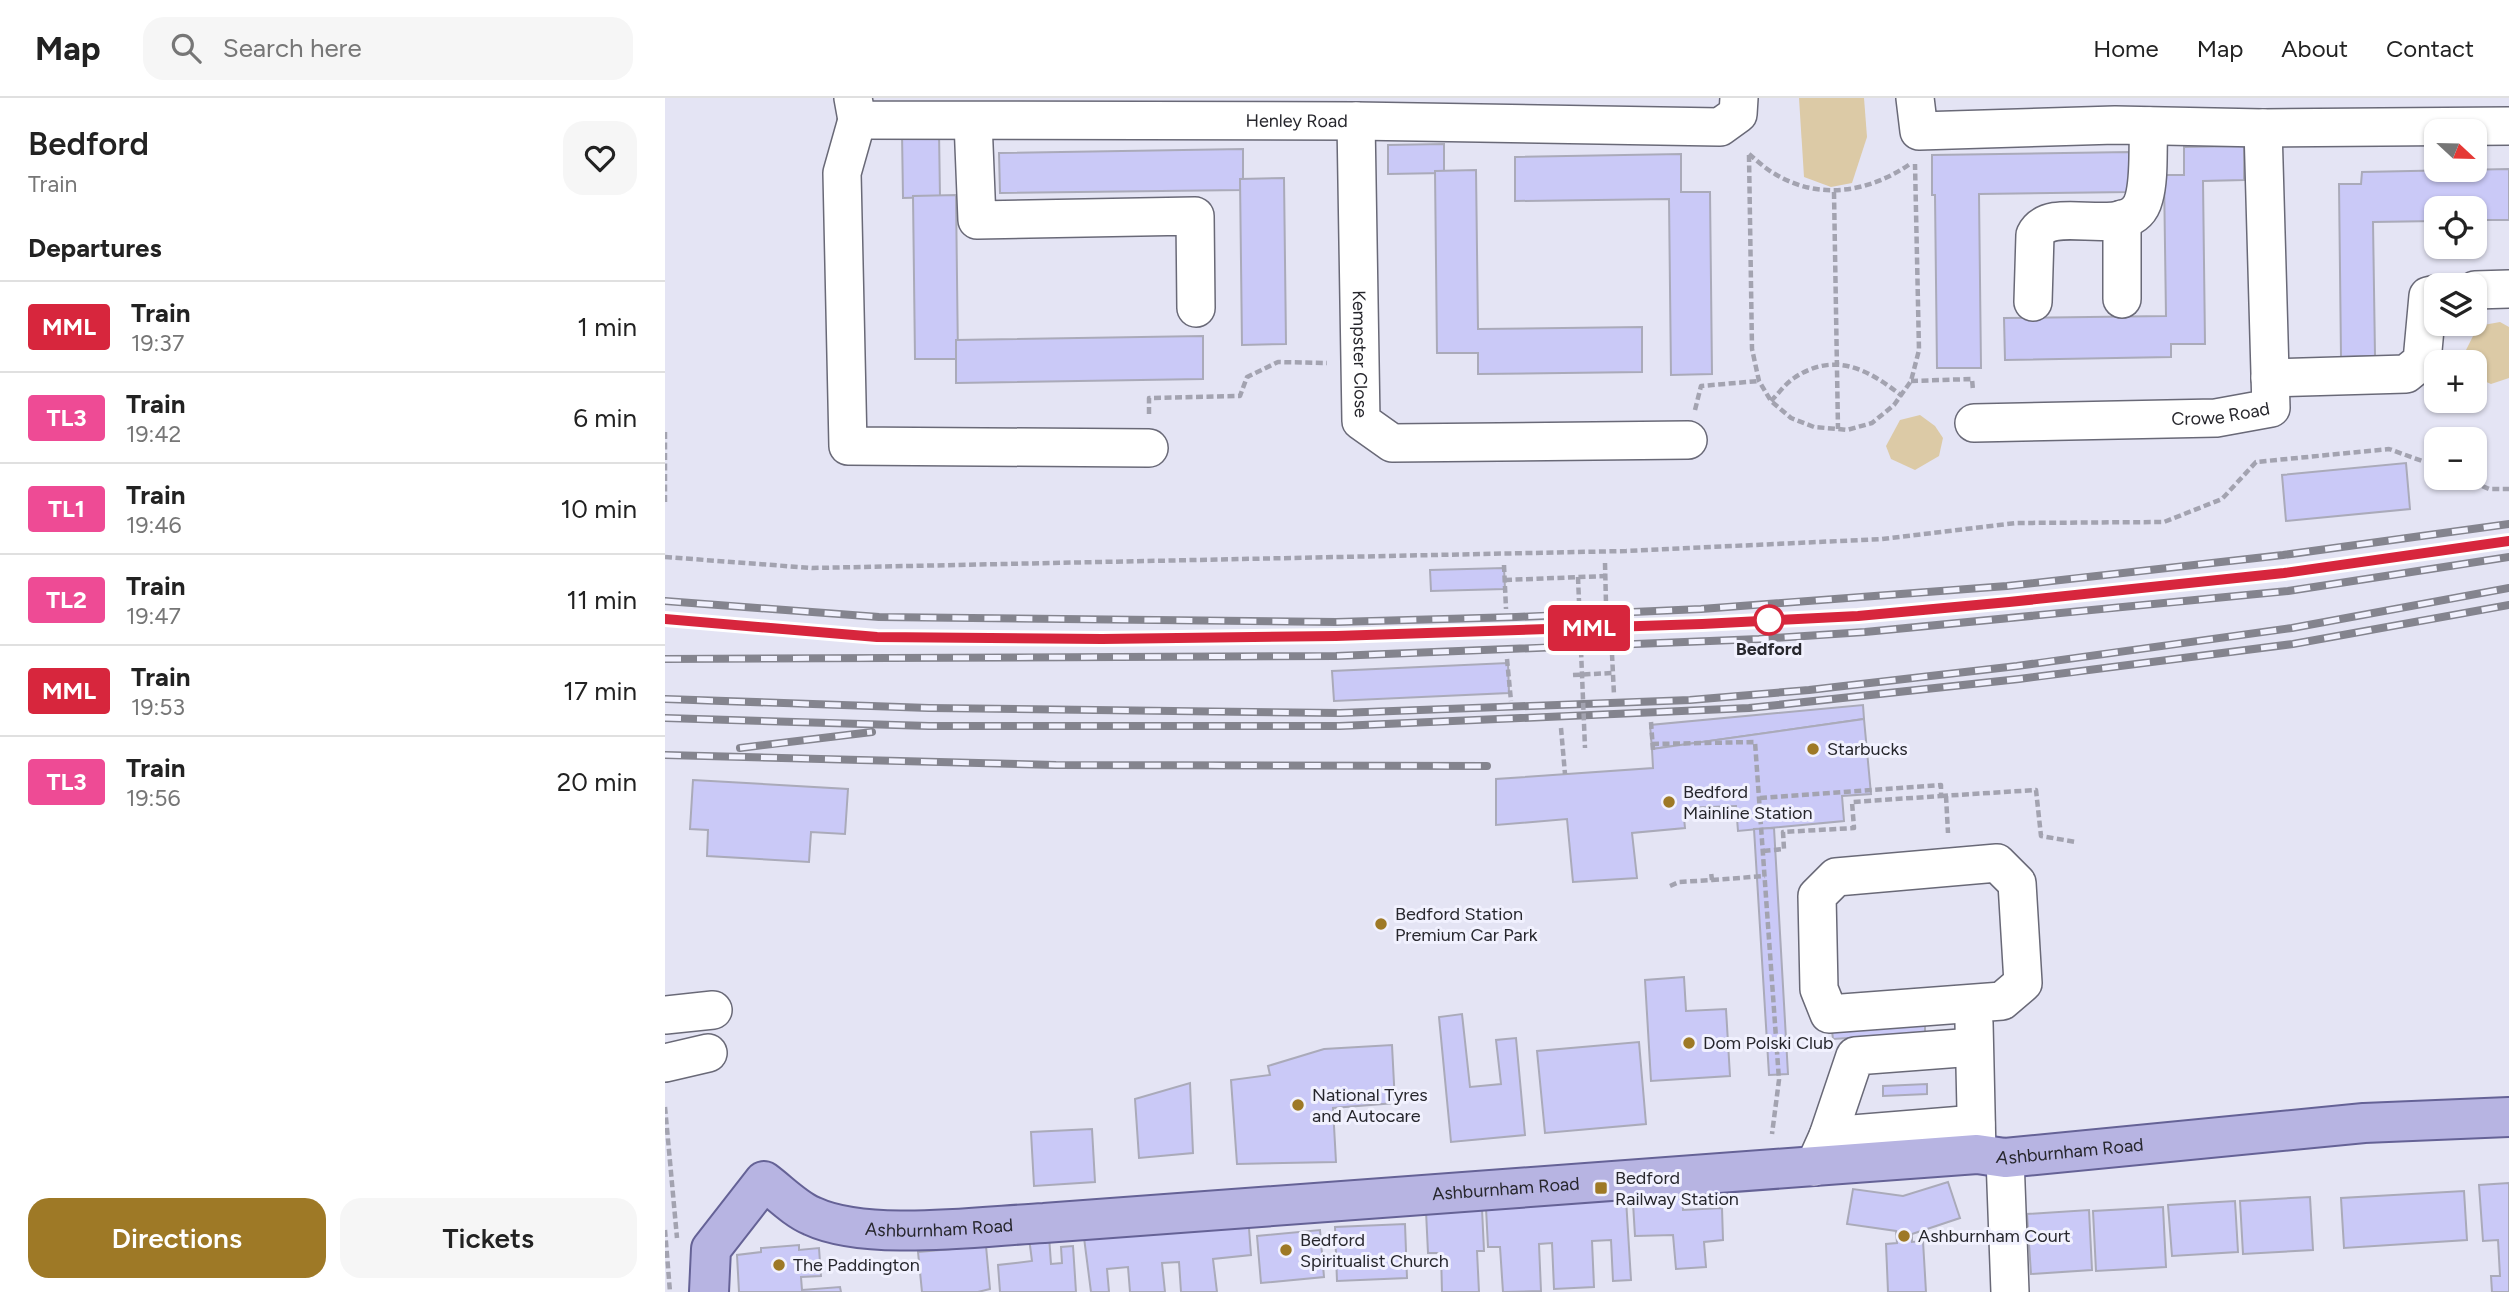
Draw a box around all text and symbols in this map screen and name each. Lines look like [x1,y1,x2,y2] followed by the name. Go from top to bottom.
[143,17,633,80] search box
[35,29,101,68] text: Map
[167,29,205,67] icon: search
[223,32,362,64] text: Search here
[2093,34,2159,63] text: Home
[2197,34,2243,63] text: Map
[2281,34,2348,63] text: About
[2386,34,2474,63] text: Contact
[1245,110,1348,132] street label: Henley Road
[2424,119,2487,182] north arrow
[2424,119,2487,490] map controls
[563,121,637,195] button: heart
[28,124,149,163] text: Bedford
[28,170,77,198] text: Train
[2424,196,2487,259] button: locate
[28,232,162,264] text: Departures
[2424,273,2487,336] button: layers
[1348,290,1372,418] street label: Kempster Close
[131,297,191,329] text: Train
[577,311,637,343] text: 1 min
[42,312,96,341] text: MML
[131,329,184,357] text: 19:37
[2424,350,2487,413] button: +
[126,388,186,420] text: Train
[2171,397,2272,430] street label: Crowe Road
[573,402,637,434] text: 6 min
[46,403,87,432] text: TL3
[126,420,181,448] text: 19:42
[2424,427,2487,490] button: −
[126,479,186,511] text: Train
[561,493,637,525] text: 10 min
[48,494,85,523] text: TL1
[126,511,182,539] text: 19:46
[126,570,186,602] text: Train
[566,584,637,616] text: 11 min
[46,585,87,614] text: TL2
[126,602,181,630] text: 19:47
[1549,605,1629,651] line badge: MML
[1754,605,1784,635] marker: Bedford
[1562,613,1616,642] text: MML
[1736,638,1802,660] place label: Bedford
[131,661,191,693] text: Train
[563,675,637,707] text: 17 min
[42,676,96,705] text: MML
[131,693,185,721] text: 19:53
[1827,738,1908,760] place label: Starbucks
[1805,741,1821,757] marker: Starbucks
[126,752,186,784] text: Train
[557,766,637,798] text: 20 min
[46,767,87,796] text: TL3
[1683,781,1813,824] place label: Bedford Mainline Station
[126,784,181,812] text: 19:56
[1661,794,1677,810] marker: Bedford Mainline Station
[1395,903,1538,946] place label: Bedford Station Premium Car Park
[1373,916,1389,932] marker: Bedford Station Premium Car Park
[1703,1032,1834,1054] place label: Dom Polski Club
[1681,1035,1697,1051] marker: Dom Polski Club
[1312,1084,1428,1127] place label: National Tyres and Autocare
[1290,1097,1306,1113] marker: National Tyres and Autocare
[1995,1134,2145,1169] street label: Ashburnham Road
[1615,1167,1739,1210] place label: Bedford Railway Station
[1431,1172,1580,1205] street label: Ashburnham Road
[1593,1180,1609,1196] marker: Bedford Railway Station
[28,1198,326,1278] button: Directions
[340,1198,637,1278] button: Tickets
[864,1214,1014,1242] street label: Ashburnham Road
[1918,1225,2071,1247] place label: Ashburnham Court
[1896,1228,1912,1244] marker: Ashburnham Court
[1300,1229,1449,1272] place label: Bedford Spiritualist Church
[1278,1242,1294,1258] marker: Bedford Spiritualist Church
[793,1254,920,1276] place label: The Paddington
[771,1257,787,1273] marker: The Paddington

